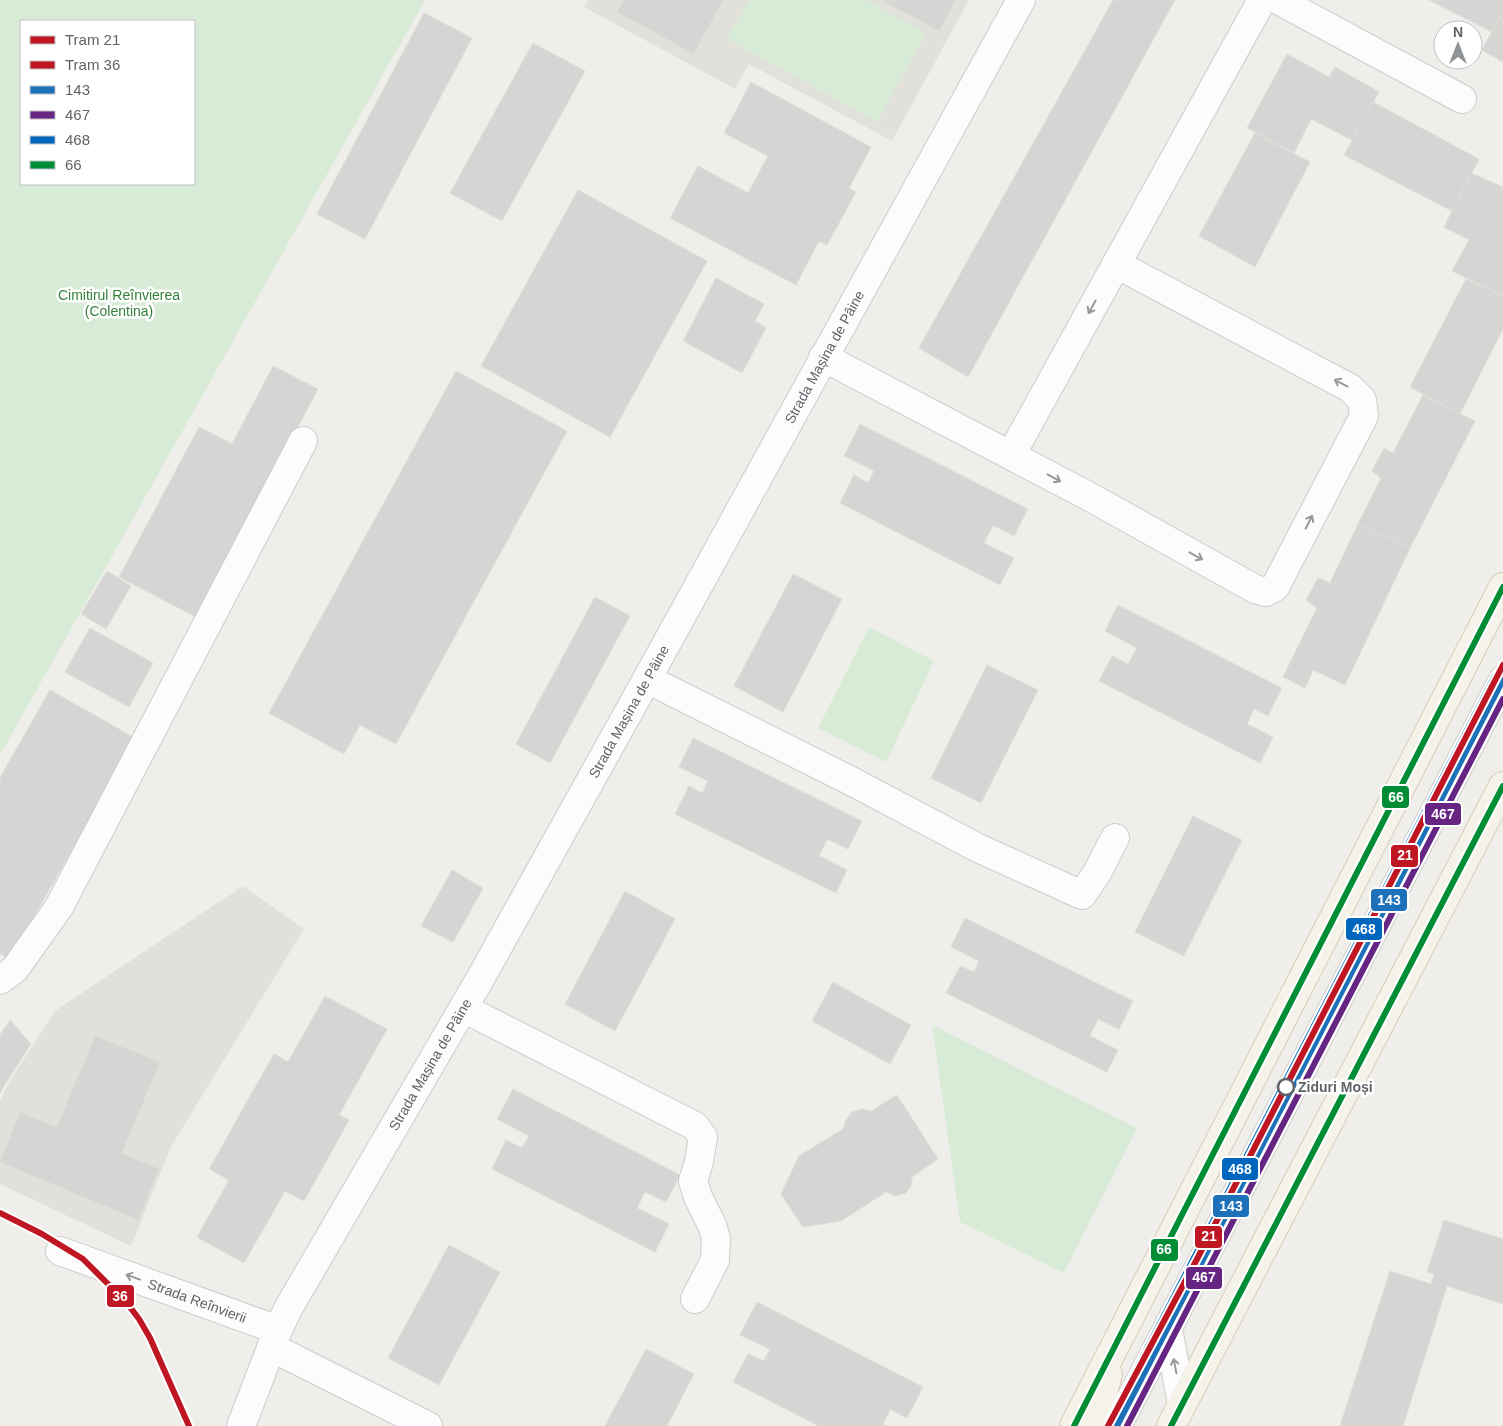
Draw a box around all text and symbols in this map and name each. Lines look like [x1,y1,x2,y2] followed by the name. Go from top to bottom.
[20,20,195,185] legend
[1433,20,1483,70] north arrow
[1453,24,1463,40] text: N
[65,31,120,48] text: Tram 21
[65,56,120,73] text: Tram 36
[65,81,90,98] text: 143
[65,106,90,123] text: 467
[65,131,90,148] text: 468
[65,156,82,173] text: 66
[58,287,180,319] park label: Cimitirul Reînvierea (Colentina)
[781,287,868,426] street label: Strada Mașina de Pâine
[1087,299,1097,314] one-way arrow
[1334,378,1349,387] one-way arrow
[1046,473,1061,483] one-way arrow
[1305,515,1314,530] one-way arrow
[1189,551,1204,561] one-way arrow
[585,642,672,781] street label: Strada Mașina de Pâine
[1381,785,1410,809] line badge: 66
[1388,789,1404,805] text: 66
[1424,802,1462,826] line badge: 467
[1431,806,1455,822] text: 467
[1390,844,1419,868] line badge: 21
[1397,847,1413,863] text: 21
[1370,888,1408,912] line badge: 143
[1377,892,1401,908] text: 143
[1345,917,1383,941] line badge: 468
[1352,921,1376,937] text: 468
[386,996,475,1133] street label: Strada Mașina de Pâine
[1277,1078,1295,1096] marker: Ziduri Moși
[1298,1079,1373,1095] place label: Ziduri Moși
[1221,1157,1259,1181] line badge: 468
[1228,1161,1252,1177] text: 468
[1212,1194,1250,1218] line badge: 143
[1219,1198,1243,1214] text: 143
[1194,1225,1223,1249] line badge: 21
[1201,1228,1217,1244] text: 21
[1150,1238,1179,1262] line badge: 66
[1156,1241,1172,1257] text: 66
[1185,1266,1223,1290] line badge: 467
[1192,1269,1216,1285] text: 467
[126,1272,141,1281] one-way arrow
[146,1276,249,1326] street label: Strada Reînvierii
[106,1284,135,1308] line badge: 36
[112,1288,128,1304] text: 36
[1169,1359,1179,1375] one-way arrow

